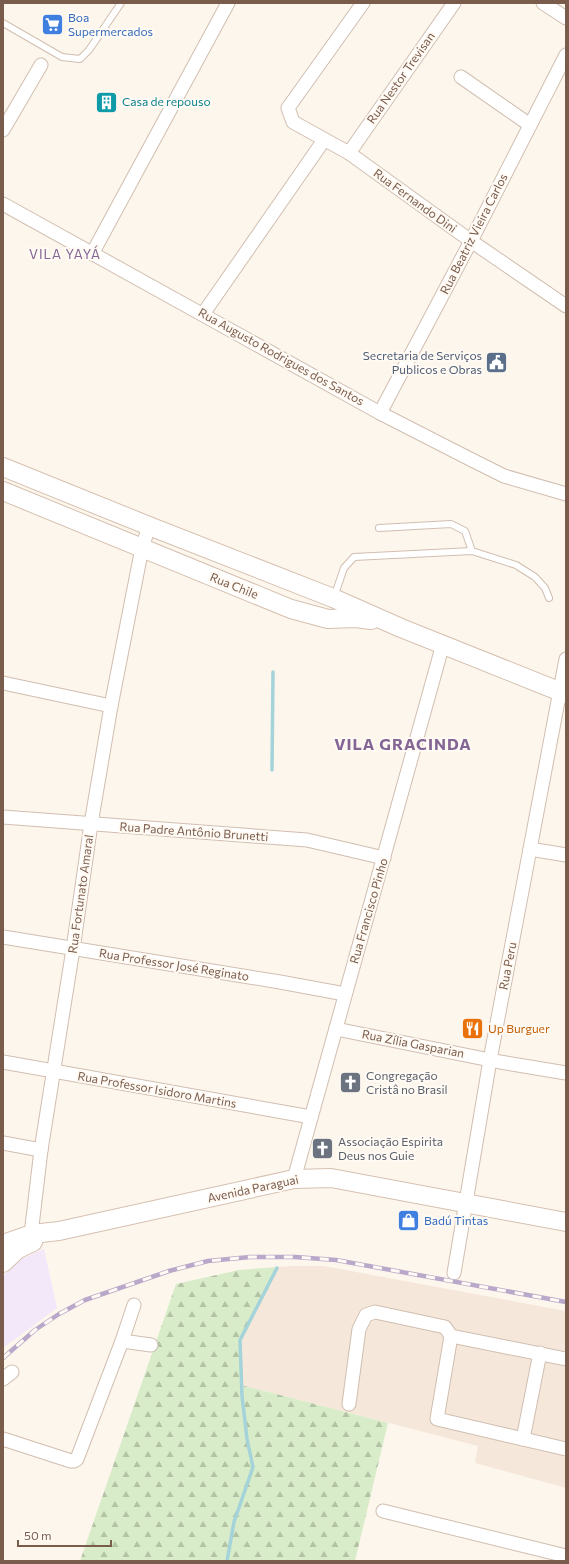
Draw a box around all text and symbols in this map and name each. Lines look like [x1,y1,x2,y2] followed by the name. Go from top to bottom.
[68,10,153,38] place label: Boa Supermercados
[40,12,66,38] supermarket icon: Boa Supermercados
[363,29,437,126] street label: Rua Nestor Trevisan
[94,89,120,115] building icon: Casa de repouso
[122,94,211,108] place label: Casa de repouso
[371,165,460,235] street label: Rua Fernando Dini
[437,171,510,296] street label: Rua Beatriz Vieira Carlos
[29,245,101,262] district label: VILA YAYÁ
[196,305,367,408] street label: Rua Augusto Rodrigues dos Santos
[363,348,482,376] place label: Secretaria de Serviços Publicos e Obras
[484,350,510,376] public building icon: Secretaria de Serviços Publicos e Obras
[208,569,261,601] street label: Rua Chile
[334,734,472,753] district label: VILA GRACINDA
[119,819,269,843] street label: Rua Padre Antônio Brunetti
[65,834,95,954] street label: Rua Fortunato Amaral
[346,856,390,965] street label: Rua Francisco Pinho
[496,941,519,991] street label: Rua Peru
[98,945,250,984] street label: Rua Professor José Reginato
[460,1016,486,1042] restaurant icon: Up Burguer
[488,1021,550,1035] place label: Up Burguer
[361,1026,466,1060] street label: Rua Zília Gasparian
[77,1068,238,1110] street label: Rua Professor Isidoro Martins
[366,1068,448,1096] place label: Congregação Cristâ no Brasil
[337,1070,363,1096] church icon: Congregação Cristâ no Brasil
[338,1134,443,1162] place label: Associação Espirita Deus nos Guie
[309,1136,335,1162] church icon: Associação Espirita Deus nos Guie
[206,1172,300,1205] street label: Avenida Paraguai
[395,1208,421,1234] shop icon: Badú Tintas
[424,1213,488,1227] place label: Badú Tintas
[18,1522,111,1548] scale bar
[24,1528,52,1542] text: 50 m

